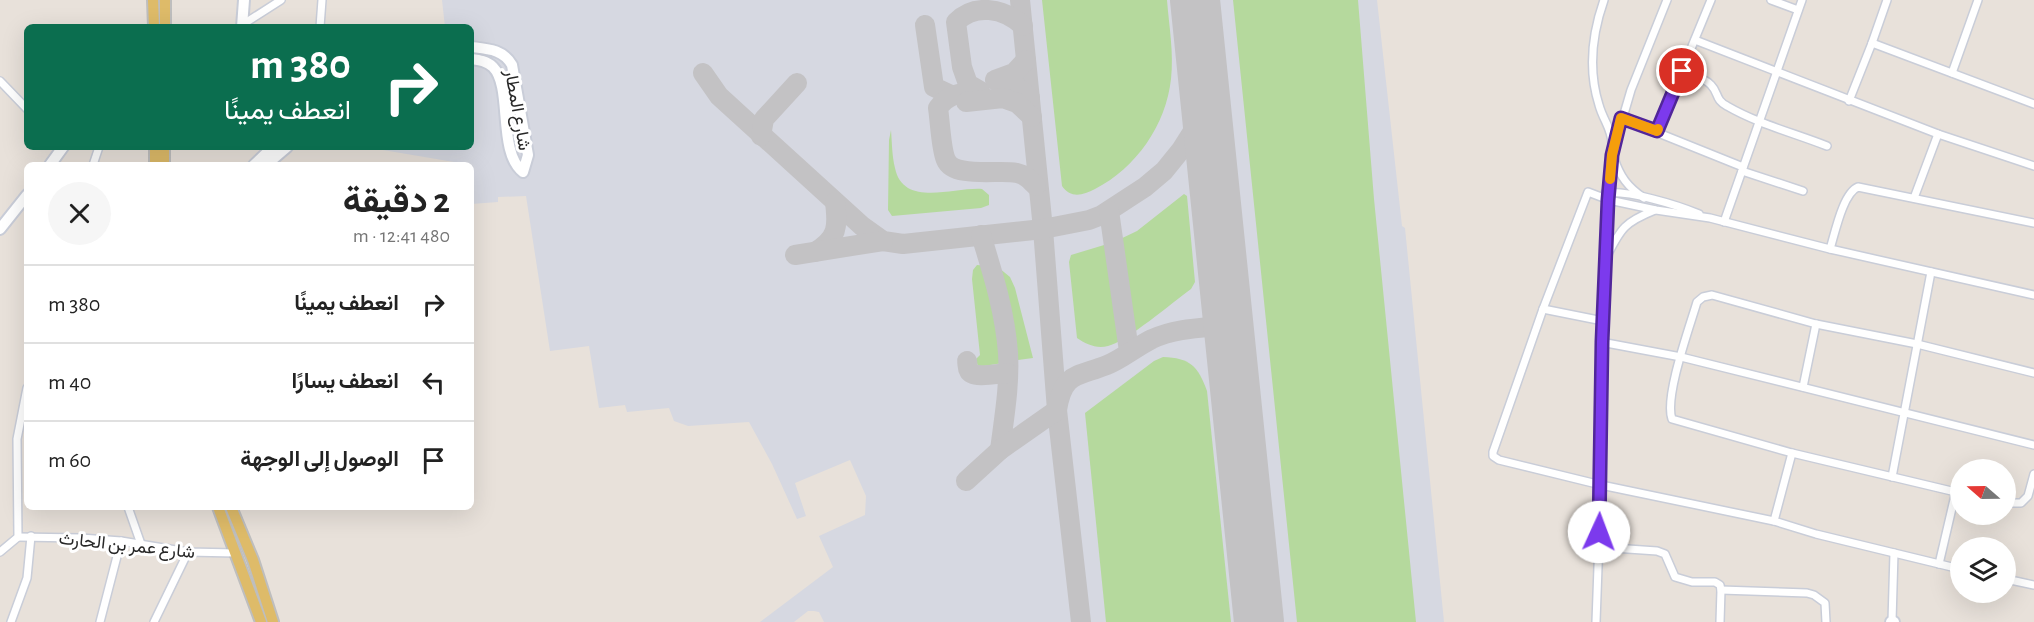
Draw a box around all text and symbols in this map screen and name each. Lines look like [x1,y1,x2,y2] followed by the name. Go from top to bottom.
[250,44,351,86] text: 380 m
[1656,45,1707,96] pin
[372,48,450,126] icon: right
[1665,54,1698,87] icon: arrive
[499,67,533,152] street label: شارع المطار
[224,97,351,124] text: انعطف يمينًا
[48,182,111,245] button: close
[343,183,450,219] text: 2 دقيقة
[353,226,450,246] text: 480 m · 12:41
[417,288,450,321] icon: right
[294,292,399,314] text: انعطف يمينًا
[48,293,100,315] text: 380 m
[417,366,450,399] icon: left
[292,370,399,392] text: انعطف يسارًا
[48,371,91,393] text: 40 m
[417,444,450,477] icon: arrive
[240,448,399,470] text: الوصول إلى الوجهة
[48,449,91,471] text: 60 m
[1950,459,2016,525] north arrow
[1950,459,2016,603] map controls
[1567,500,1631,564] position arrow
[58,530,196,564] street label: شارع عمر بن الحارث
[1950,537,2016,603] button: layers

